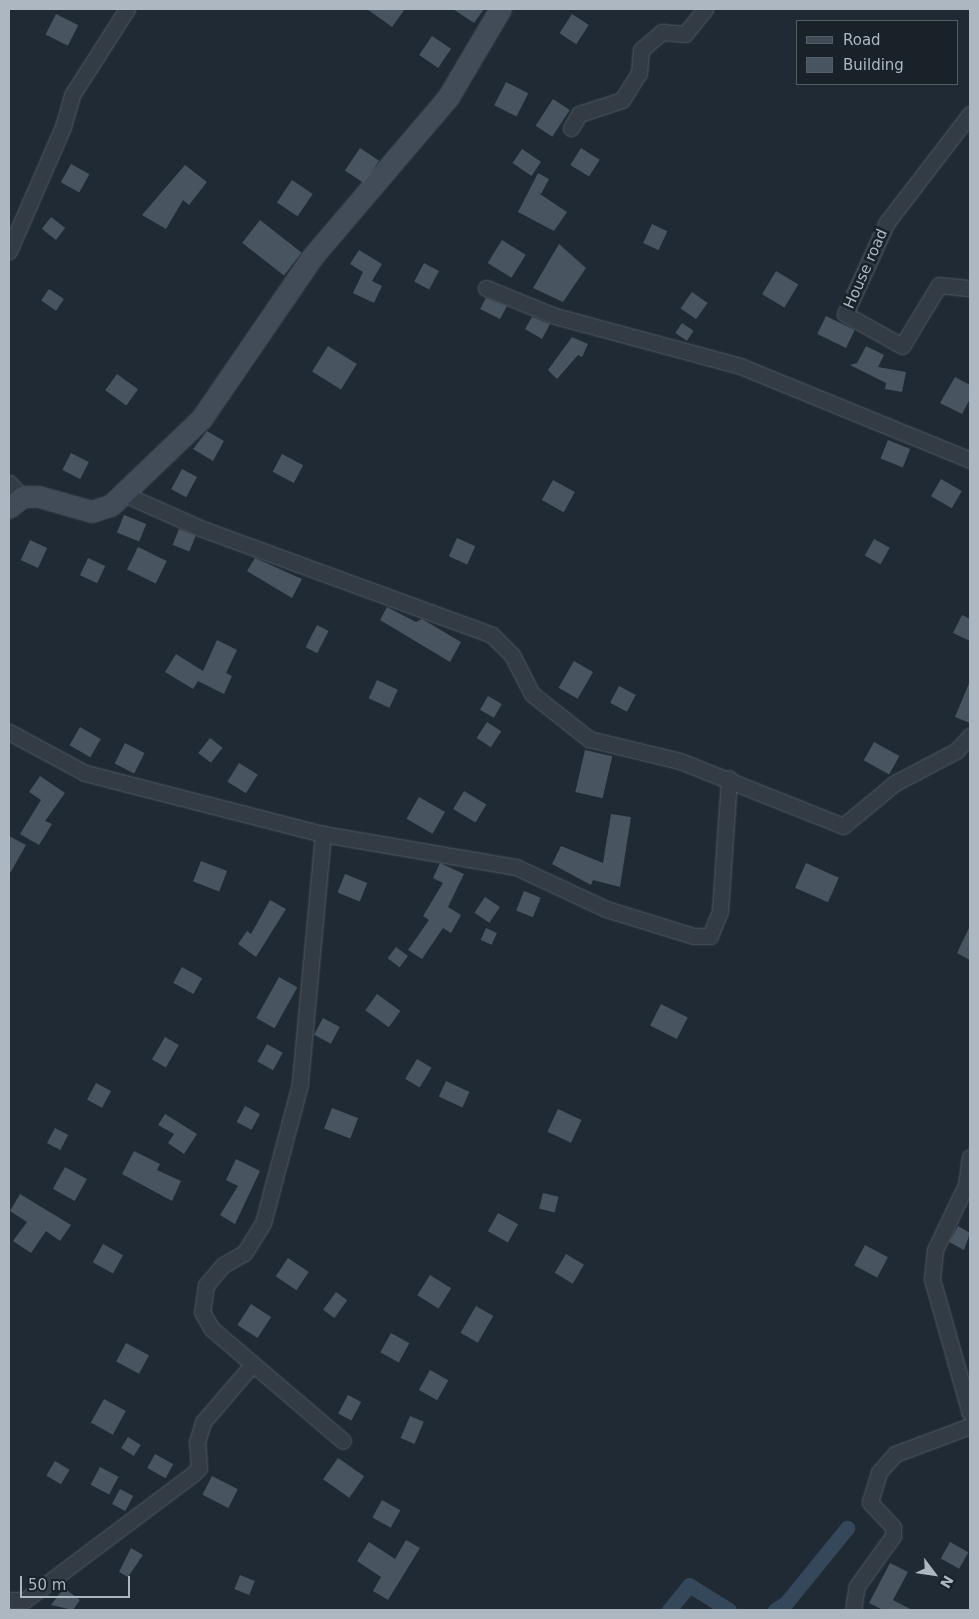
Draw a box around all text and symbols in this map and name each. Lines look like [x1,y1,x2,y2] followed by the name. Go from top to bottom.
[796,20,959,85] legend
[843,31,881,49] text: Road
[843,56,904,74] text: Building
[840,226,892,312] street label: House road
[909,1549,959,1599] north arrow
[22,1566,132,1598] scale bar
[937,1573,957,1591] text: N
[28,1576,66,1594] text: 50 m

